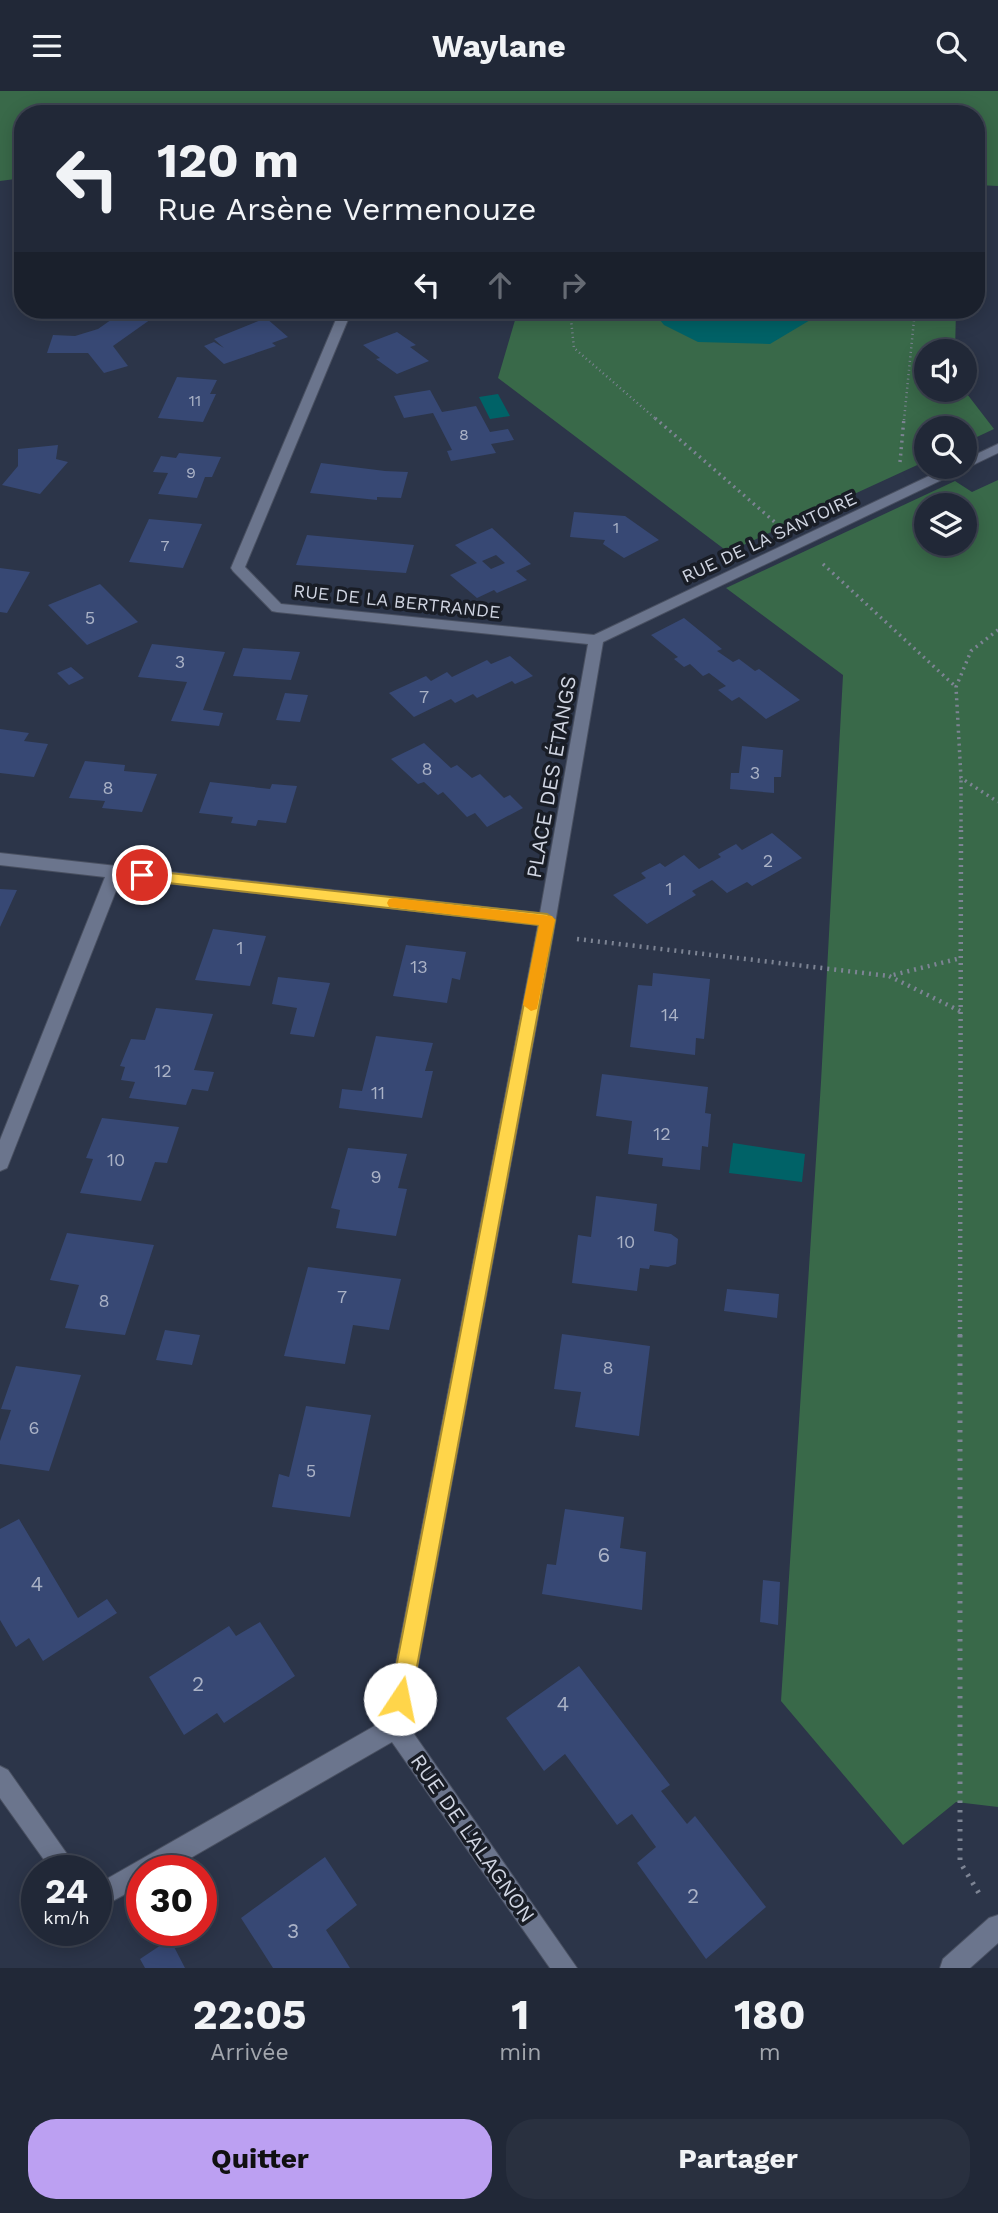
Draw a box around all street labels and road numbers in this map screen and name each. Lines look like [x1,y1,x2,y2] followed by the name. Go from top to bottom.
[678,487,860,587] street label: RUE DE LA SANTOIRE
[292,580,502,622] street label: RUE DE LA BERTRANDE
[521,674,581,880] street label: PLACE DES ÉTANGS
[406,1749,540,1927] street label: RUE DE L'ALAGNON

